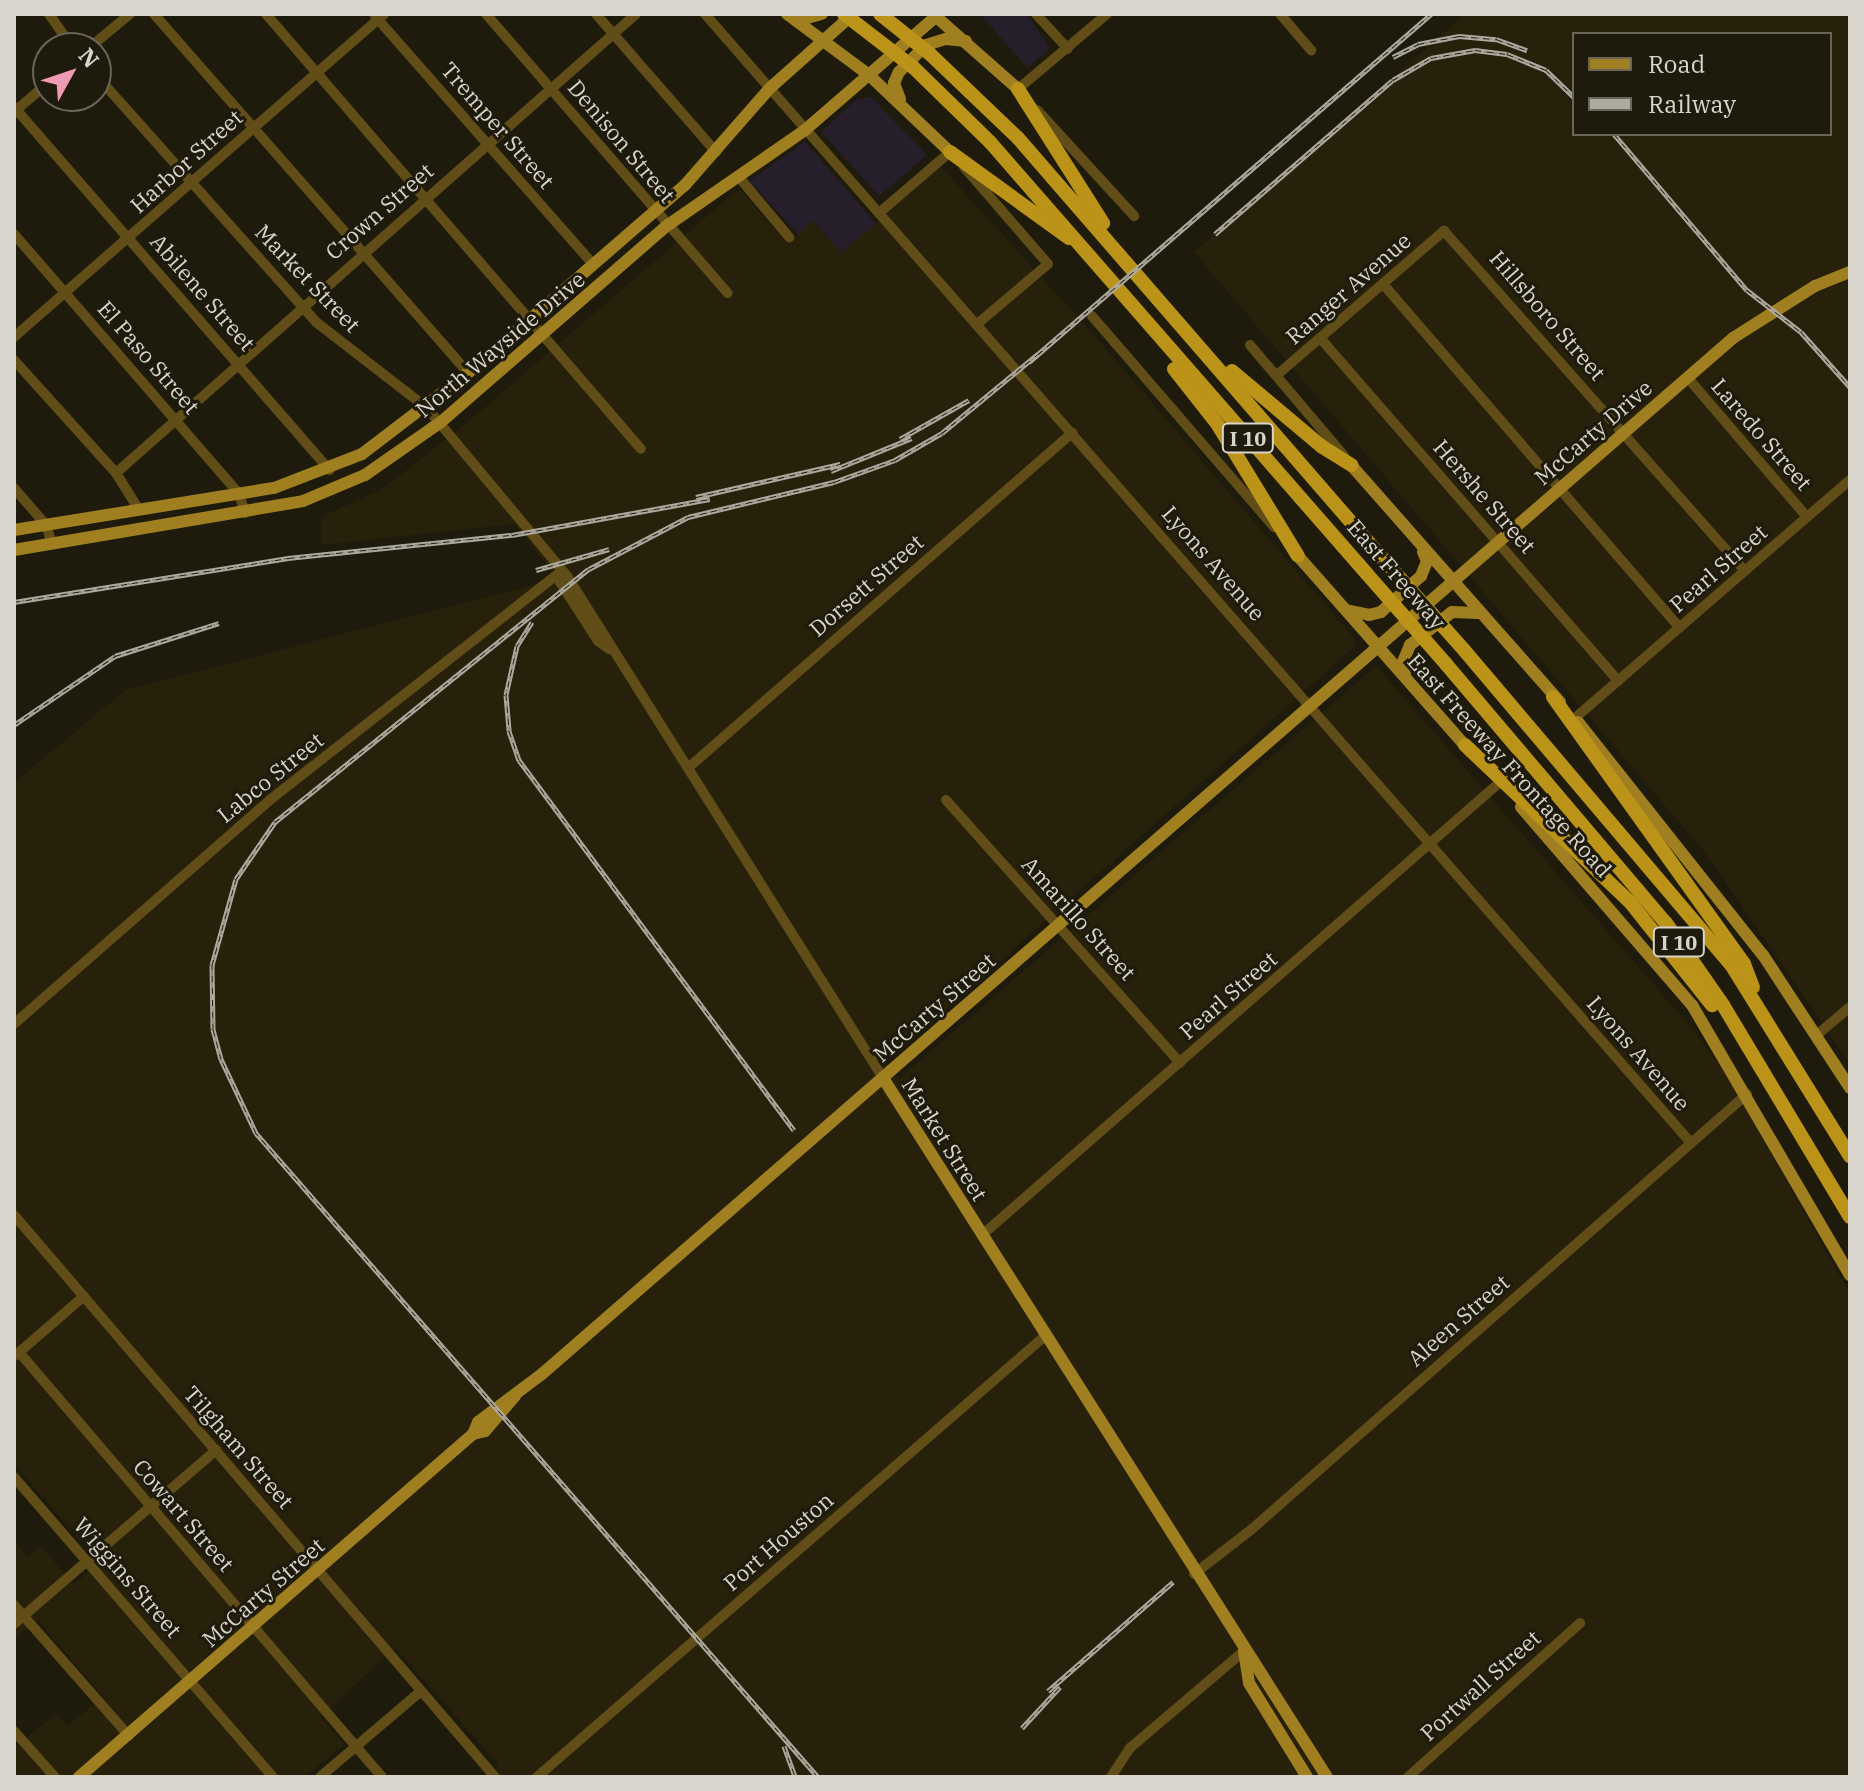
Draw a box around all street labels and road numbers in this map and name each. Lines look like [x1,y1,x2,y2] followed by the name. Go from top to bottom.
[436,56,560,194] street label: Tremper Street
[563,74,681,208] street label: Denison Street
[125,104,247,218] street label: Harbor Street
[320,157,438,265] street label: Crown Street
[250,219,366,337] street label: Market Street
[1280,227,1416,349] street label: Ranger Avenue
[145,228,261,356] street label: Abilene Street
[1485,245,1611,385] street label: Hillsboro Street
[410,266,590,422] street label: North Wayside Drive
[93,295,205,419] street label: El Paso Street
[1706,373,1818,495] street label: Laredo Street
[1529,374,1657,490] street label: McCarty Drive
[1220,422,1276,454] road number: I 10
[1428,434,1542,558] street label: Hershe Street
[1157,500,1271,626] street label: Lyons Avenue
[1342,514,1452,634] street label: East Freeway
[1664,518,1772,618] street label: Pearl Street
[804,528,928,642] street label: Dorsett Street
[1403,648,1617,882] street label: East Freeway Frontage Road
[212,726,328,828] street label: Labco Street
[1017,851,1141,985] street label: Amarillo Street
[1651,926,1707,958] road number: I 10
[1174,945,1282,1045] street label: Pearl Street
[868,947,1000,1067] street label: McCarty Street
[1582,990,1696,1116] street label: Lyons Avenue
[897,1073,993,1205] street label: Market Street
[1402,1269,1514,1371] street label: Aleen Street
[179,1380,299,1514] street label: Tilgham Street
[128,1454,240,1576] street label: Cowart Street
[718,1486,838,1596] street label: Port Houston
[69,1512,187,1642] street label: Wiggins Street
[197,1532,329,1652] street label: McCarty Street
[1415,1624,1545,1746] street label: Portwall Street

